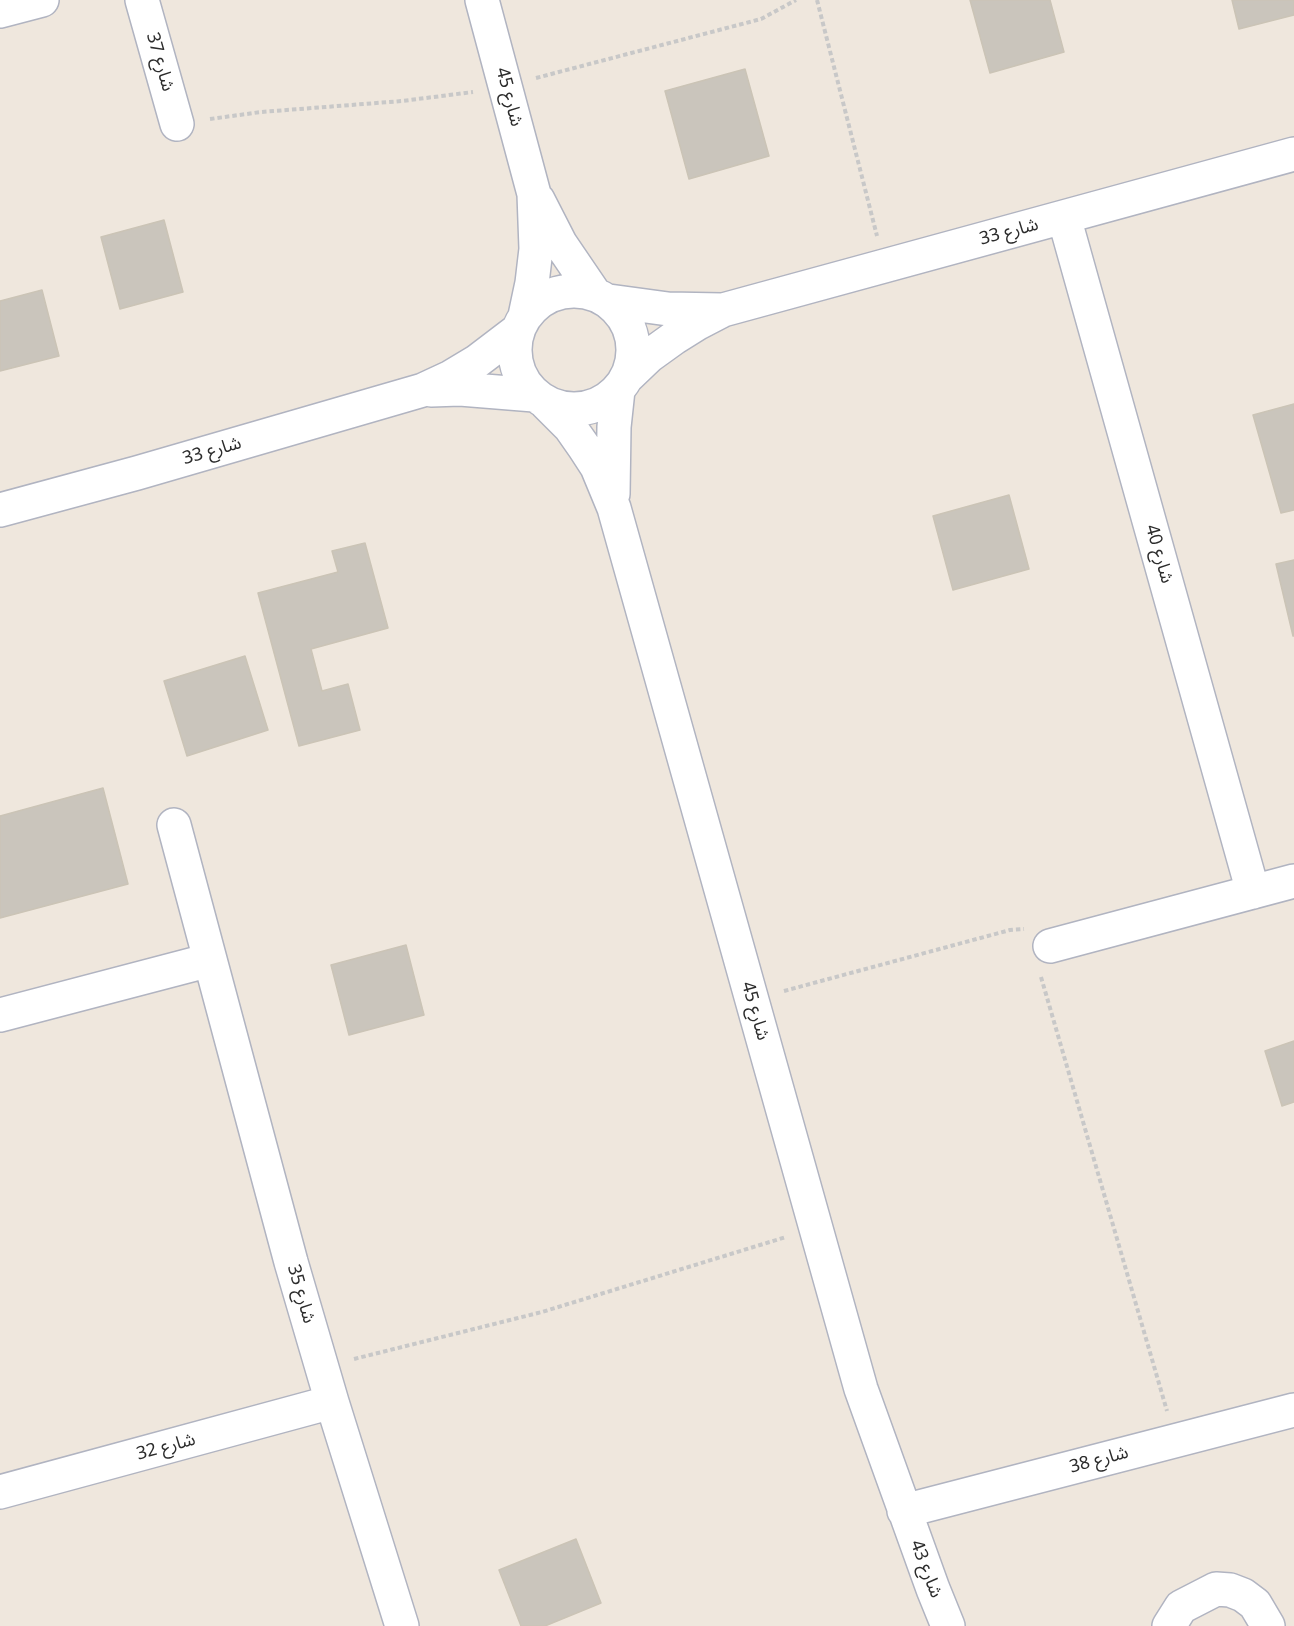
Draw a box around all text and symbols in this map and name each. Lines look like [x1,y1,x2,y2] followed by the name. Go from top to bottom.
[141,30,179,94] street label: شارع 37
[491,65,527,129] street label: شارع 45
[977,214,1041,250] street label: شارع 33
[180,432,244,470] street label: شارع 33
[1140,522,1178,586] street label: شارع 40
[736,979,774,1043] street label: شارع 45
[282,1262,320,1326] street label: شارع 35
[134,1429,198,1465] street label: شارع 32
[1067,1442,1131,1478] street label: شارع 38
[905,1537,947,1601] street label: شارع 43

